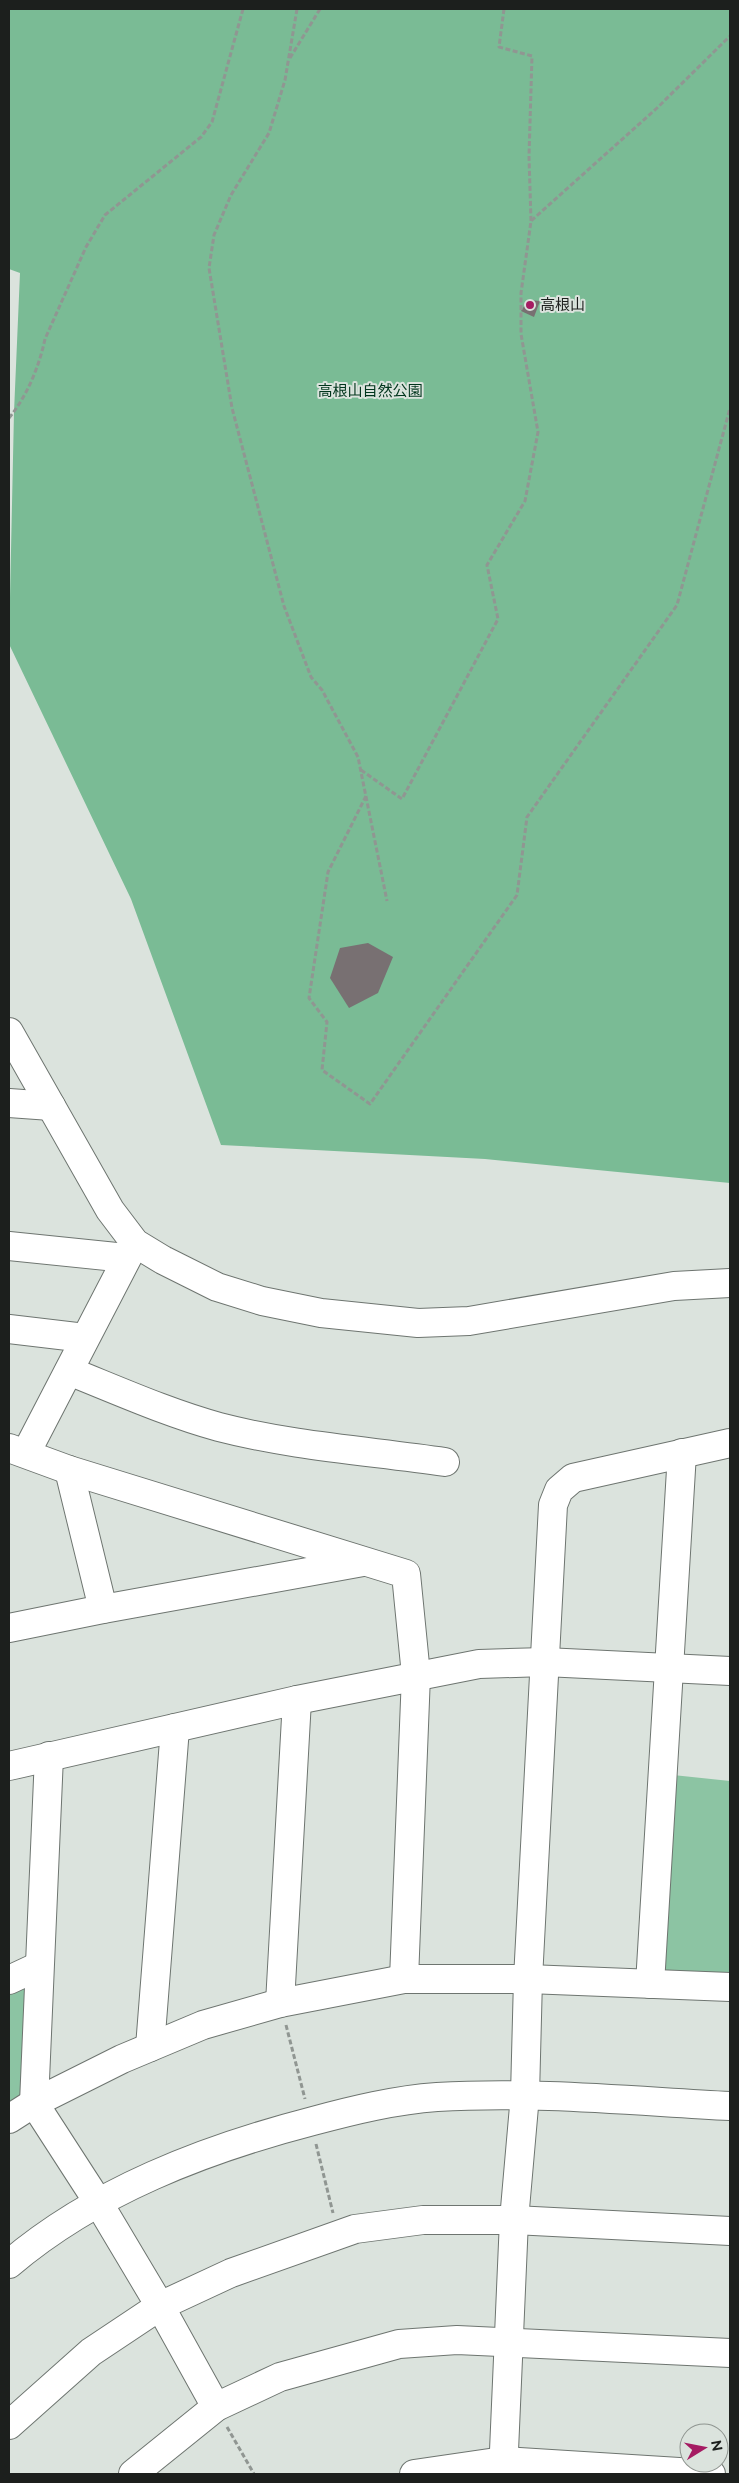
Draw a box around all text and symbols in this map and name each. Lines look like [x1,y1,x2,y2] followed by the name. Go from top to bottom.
[540,296,585,314] place label: 高根山
[524,299,536,311] marker: 高根山
[317,382,423,400] park label: 高根山自然公園
[679,2423,729,2473] north arrow
[708,2439,726,2452] text: N

